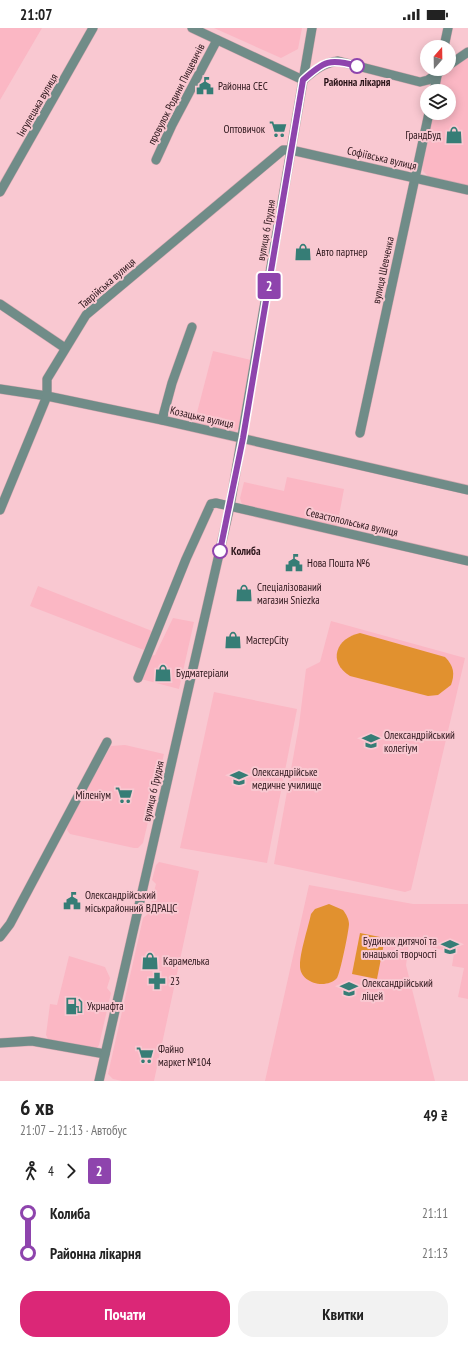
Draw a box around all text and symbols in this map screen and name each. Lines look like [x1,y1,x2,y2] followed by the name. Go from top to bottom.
[20,5,52,24] text: 21:07
[420,40,456,76] north arrow
[420,40,456,120] map controls
[144,41,208,147] street label: провулок Родини Пищевичів
[349,58,365,74] marker: Районна лікарня
[13,71,61,139] street label: Інгулецька вулиця
[324,75,391,89] place label: Районна лікарня
[195,76,215,96] public building icon: Районна СЕС
[218,79,268,93] place label: Районна СЕС
[420,84,456,120] button: layers
[268,119,288,139] supermarket icon: Оптовичок
[223,122,266,136] place label: Оптовичок
[444,125,464,145] shop icon: ГрандБуд
[406,128,441,142] place label: ГрандБуд
[346,143,418,173] street label: Софіївська вулиця
[254,198,278,262] street label: вулиця 6 Грудня
[369,235,397,305] street label: вулиця Шевченка
[293,242,313,262] shop icon: Авто партнер
[316,245,368,259] place label: Авто партнер
[76,255,138,311] street label: Таврійська вулиця
[256,273,282,299] line badge: 2
[266,277,272,295] text: 2
[169,403,235,431] street label: Козацька вулиця
[305,505,399,539] street label: Севастопольська вулиця
[212,543,228,559] marker: Колиба
[231,544,261,558] place label: Колиба
[284,553,304,573] public building icon: Нова Пошта №6
[307,556,370,570] place label: Нова Пошта №6
[257,580,322,607] place label: Спеціалізований магазин Sniezka
[234,583,254,603] shop icon: Спеціалізований магазин Sniezka
[223,630,243,650] shop icon: МастерCity
[246,633,289,647] place label: МастерCity
[153,663,173,683] shop icon: Будматеріали
[176,666,229,680] place label: Будматеріали
[384,728,455,755] place label: Олександрійський колегіум
[361,731,381,751] school or university icon: Олександрійський колегіум
[139,759,167,823] street label: вулиця 6 Грудня
[252,765,322,792] place label: Олександрійське медичне училище
[229,768,249,788] school or university icon: Олександрійське медичне училище
[114,785,134,805] supermarket icon: Міленіум
[76,788,111,802] place label: Міленіум
[85,888,177,915] place label: Олександрійський міськрайонний ВДРАЦС
[62,891,82,911] public building icon: Олександрійський міськрайонний ВДРАЦС
[362,934,437,961] place label: Будинок дитячої та юнацької творчості
[440,937,460,957] school or university icon: Будинок дитячої та юнацької творчості
[140,951,160,971] shop icon: Карамелька
[163,954,209,968] place label: Карамелька
[147,971,167,991] pharmacy icon: 23
[170,974,180,988] place label: 23
[361,976,433,1003] place label: Олександрійський ліцей
[339,979,359,999] school or university icon: Олександрійський ліцей
[64,996,84,1016] fuel station icon: Укрнафта
[87,999,124,1013] place label: Укрнафта
[158,1042,211,1069] place label: Файно маркет №104
[135,1045,155,1065] supermarket icon: Файно маркет №104
[20,1093,54,1121] text: 6 хв
[423,1106,448,1125] text: 49 ₴
[20,1122,127,1139] text: 21:07 – 21:13 · Автобус
[20,1160,42,1182] icon: walk
[60,1160,82,1182] icon: forward
[96,1162,103,1180] text: 2
[48,1163,54,1180] text: 4
[50,1204,90,1223] text: Колиба
[422,1205,448,1222] text: 21:11
[50,1244,141,1263] text: Районна лікарня
[422,1245,448,1262] text: 21:13
[20,1291,230,1337] button: Почати
[238,1291,448,1337] button: Квитки

